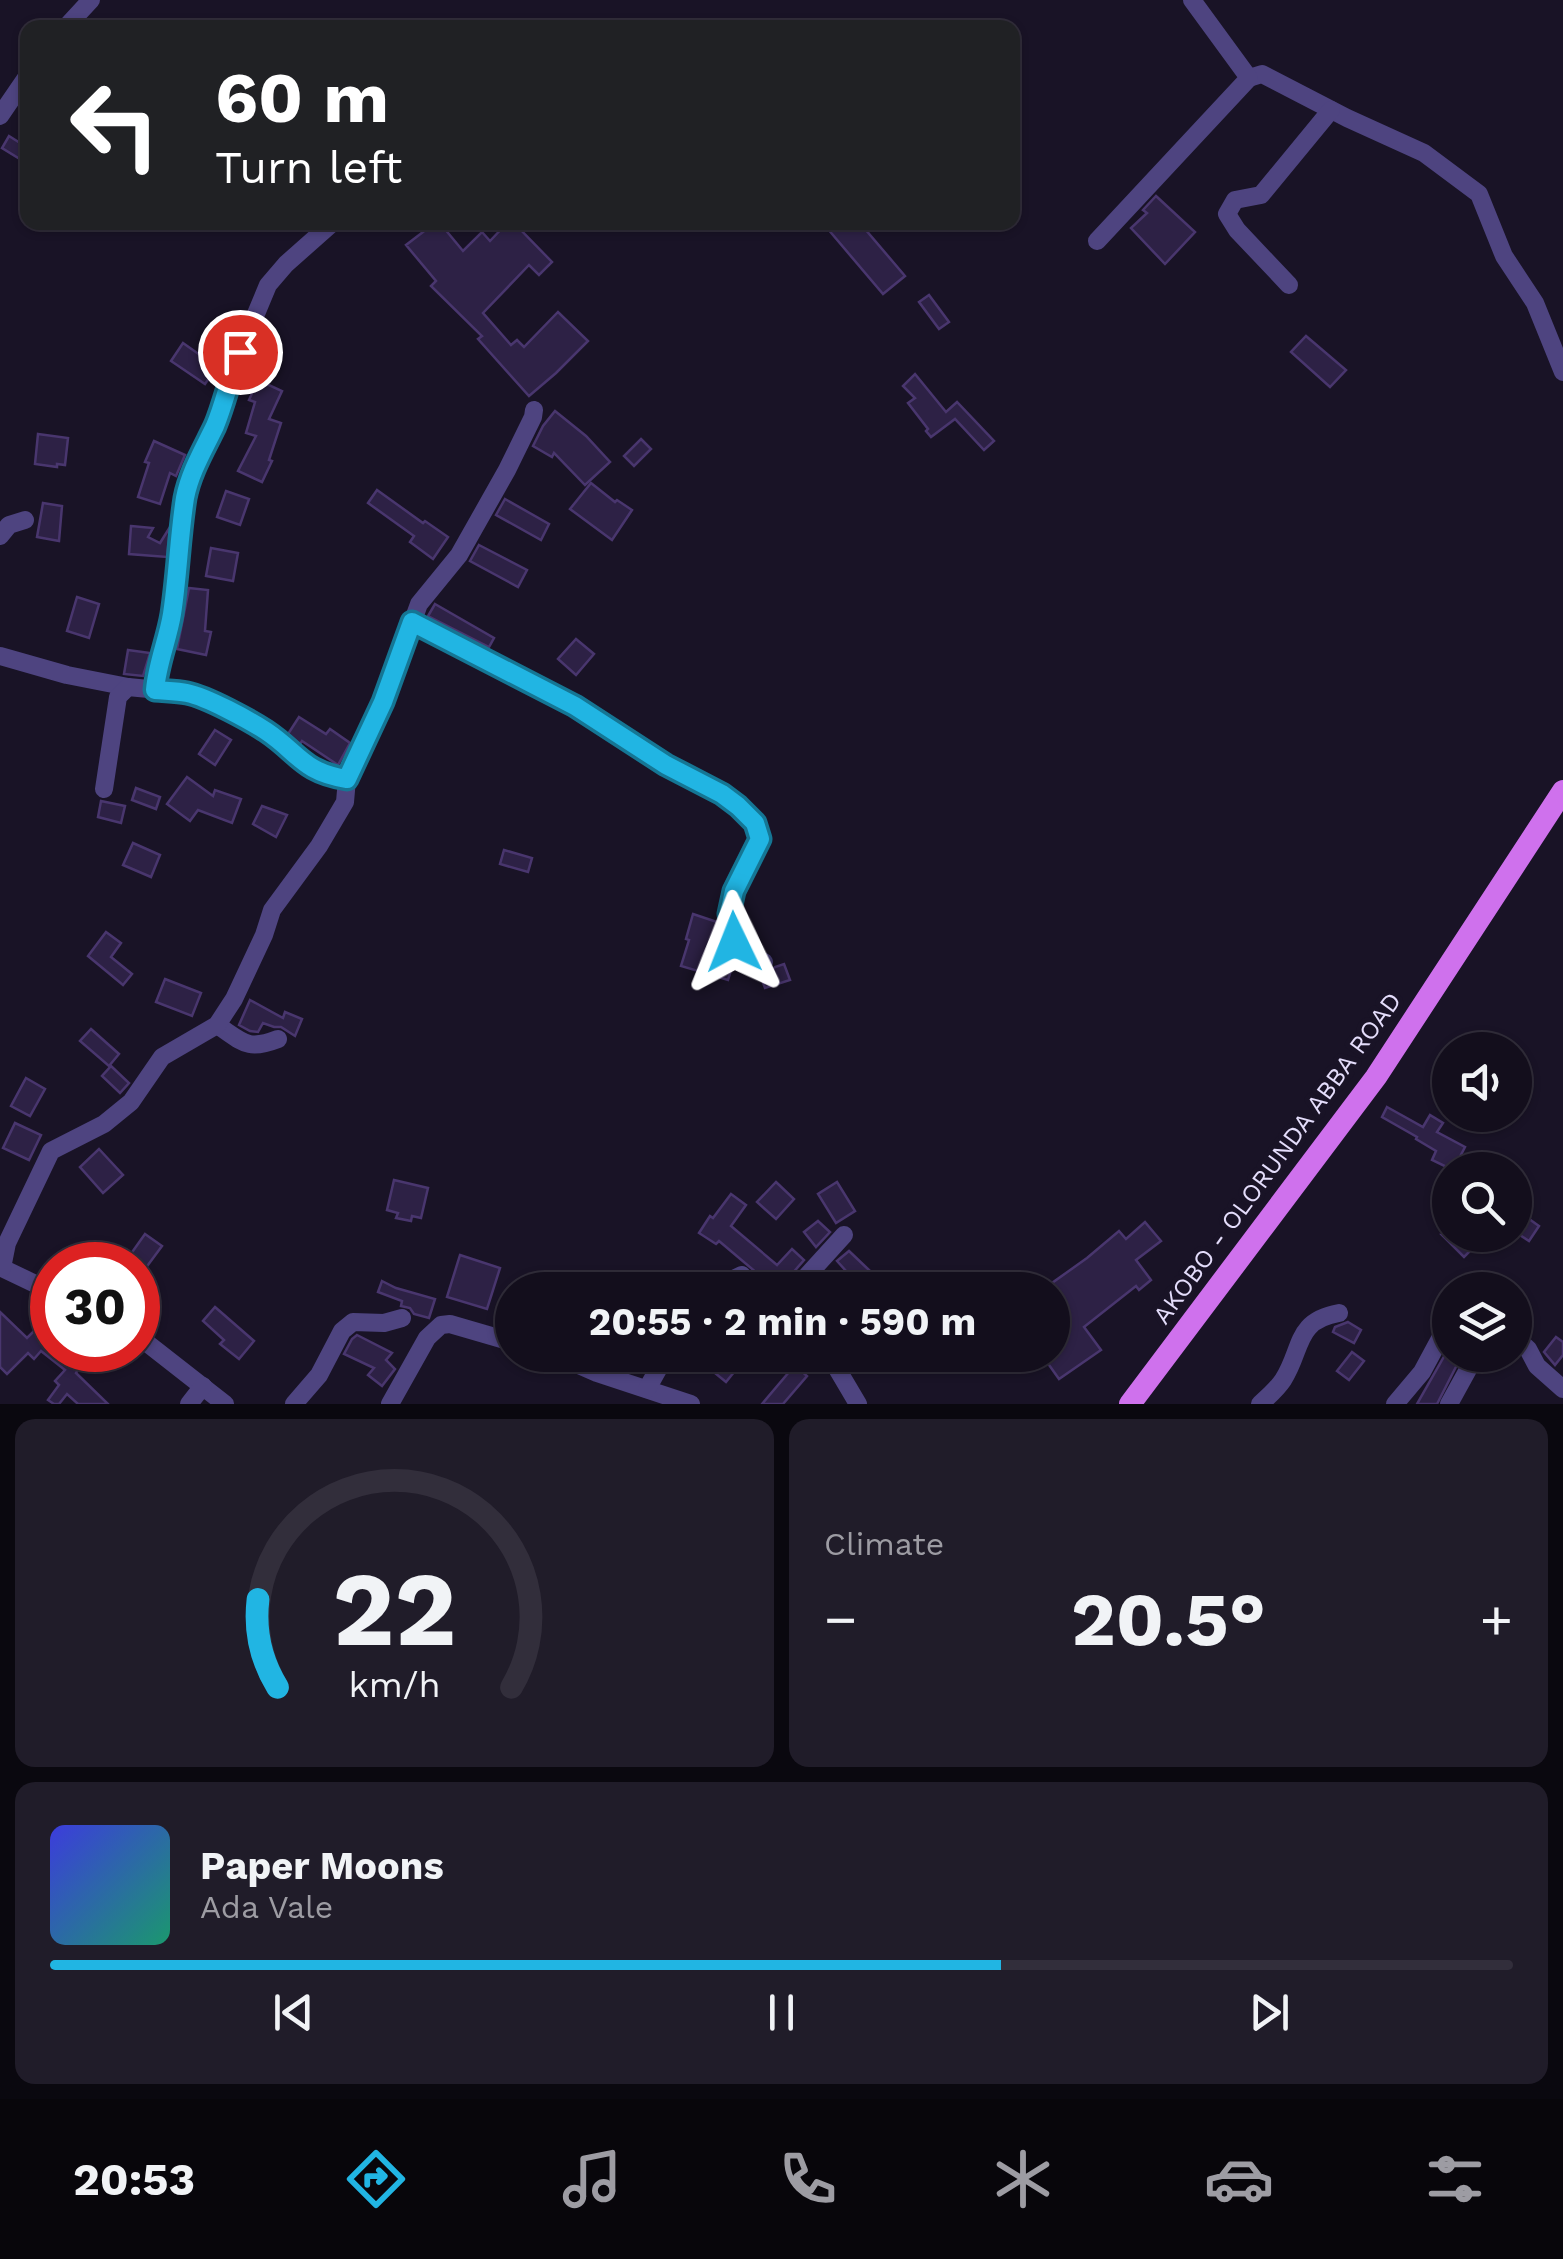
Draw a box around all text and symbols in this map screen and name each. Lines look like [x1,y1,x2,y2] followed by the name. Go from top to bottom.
[215,57,389,139] text: 60 m
[50,60,180,190] icon: left
[215,141,402,194] text: Turn left
[198,310,283,395] pin
[213,325,268,380] icon: arrive
[682,890,786,994] position arrow
[1147,987,1407,1329] street label: AKOBO - OLORUNDA ABBA ROAD
[1432,1032,1532,1372] map controls
[1432,1032,1532,1132] button: sound
[1432,1152,1532,1252] button: search
[30,1242,160,1372] speed limit sign: 30
[1432,1272,1532,1372] button: layers
[589,1300,976,1344] text: 20:55 · 2 min · 590 m
[824,1525,944,1563] text: Climate
[333,1548,456,1670] text: 22
[1071,1575,1266,1663] text: 20.5°
[824,1587,857,1651] text: −
[1480,1587,1513,1651] text: +
[348,1664,441,1706] text: km/h
[200,1844,444,1888] text: Paper Moons
[200,1888,333,1926] text: Ada Vale
[266,1985,321,2040] icon: previous
[754,1985,809,2040] icon: pause
[1242,1985,1297,2040] icon: next
[341,2144,411,2214] icon: directions
[557,2144,627,2214] icon: music
[773,2144,843,2214] icon: phone
[988,2144,1058,2214] icon: climate
[1204,2144,1274,2214] icon: car
[1420,2144,1490,2214] icon: filters
[73,2153,195,2206] text: 20:53

